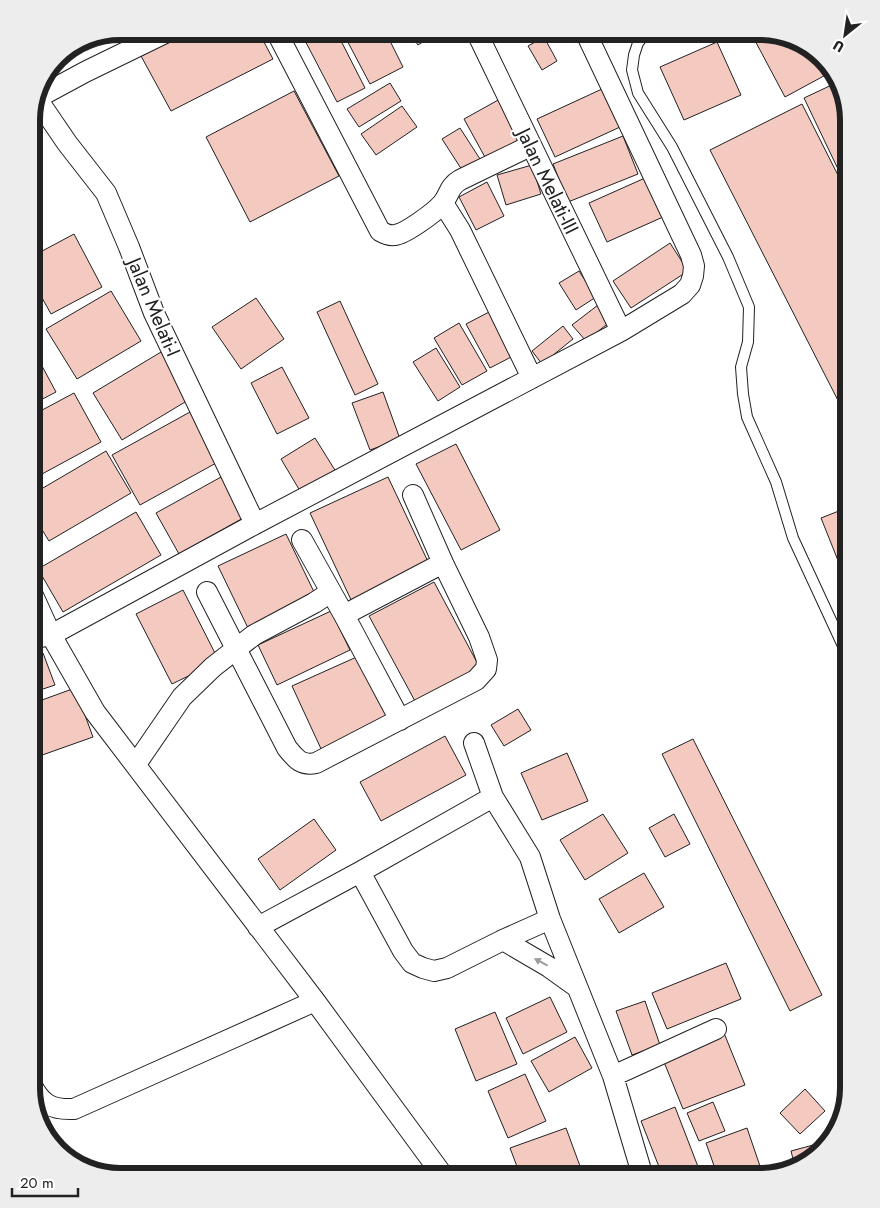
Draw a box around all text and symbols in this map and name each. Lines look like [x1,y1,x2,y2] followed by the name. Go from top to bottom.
[820,10,870,60] north arrow
[829,35,848,57] text: U
[508,121,586,239] street label: Jalan Melati-III
[119,250,187,361] street label: Jalan Melati-I
[533,958,548,966] one-way arrow
[12,1166,79,1198] scale bar
[20,1172,54,1194] text: 20 m

